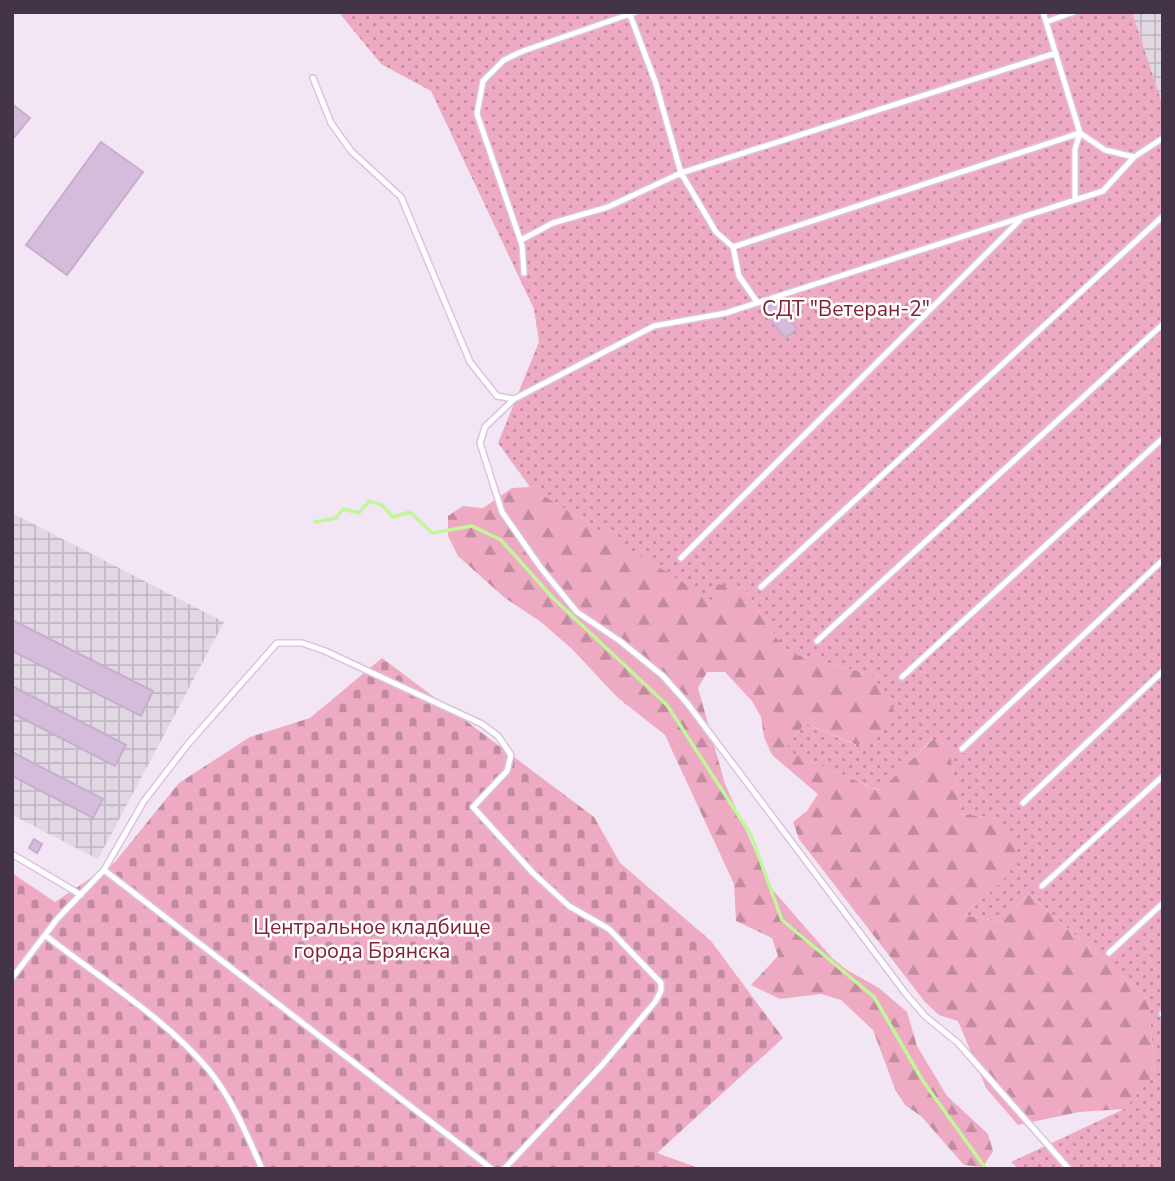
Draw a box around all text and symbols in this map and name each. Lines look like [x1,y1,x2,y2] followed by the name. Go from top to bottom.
[762,295,930,323] park label: СДТ "Ветеран-2"
[253,913,491,965] park label: Центральное кладбище города Брянска

